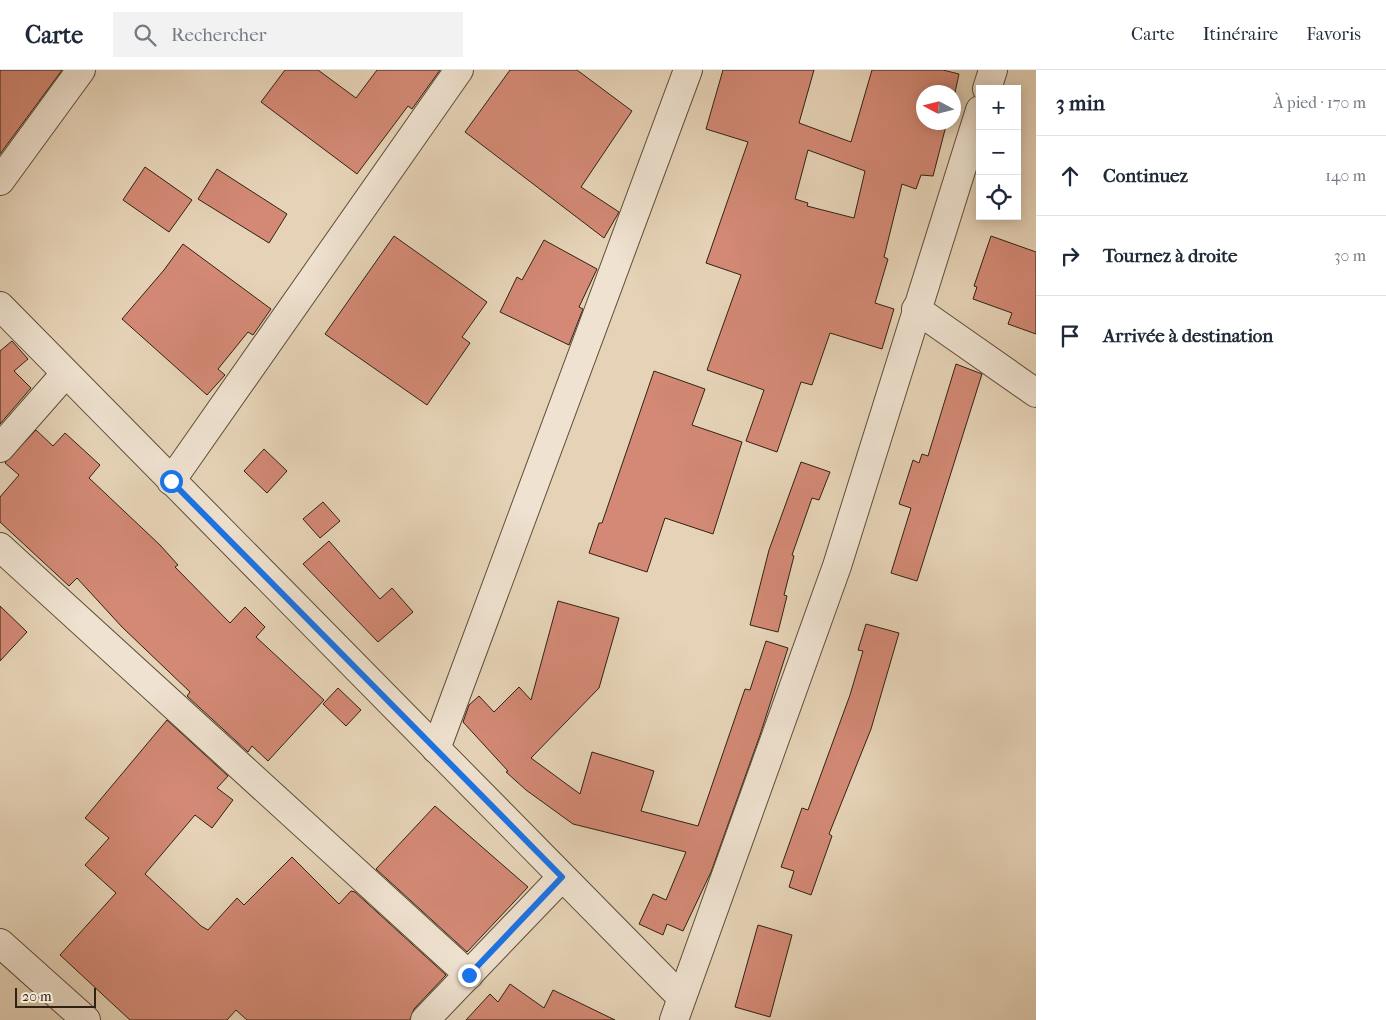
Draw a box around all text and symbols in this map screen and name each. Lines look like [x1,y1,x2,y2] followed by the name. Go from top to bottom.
[113,12,463,57] search box
[25,21,83,49] text: Carte
[131,21,159,49] icon: search
[171,24,267,46] text: Rechercher
[1131,24,1175,45] text: Carte
[1203,24,1278,45] text: Itinéraire
[1306,24,1361,45] text: Favoris
[916,85,961,130] north arrow
[976,85,1021,220] map controls
[976,85,1021,130] button: +
[1056,91,1105,115] text: 3 min
[1273,93,1366,112] text: À pied · 170 m
[976,130,1021,175] button: −
[1056,162,1084,190] icon: ahead
[1103,165,1188,187] text: Continuez
[1325,166,1366,185] text: 140 m
[976,175,1021,220] button: locate
[1056,242,1084,270] icon: right
[1103,245,1237,267] text: Tournez à droite
[1334,246,1366,265] text: 30 m
[1056,322,1084,350] icon: arrive
[1103,325,1273,347] text: Arrivée à destination
[160,470,183,493] route start
[458,964,481,987] route end
[15,985,96,1008] scale bar
[22,988,52,1005] text: 20 m

